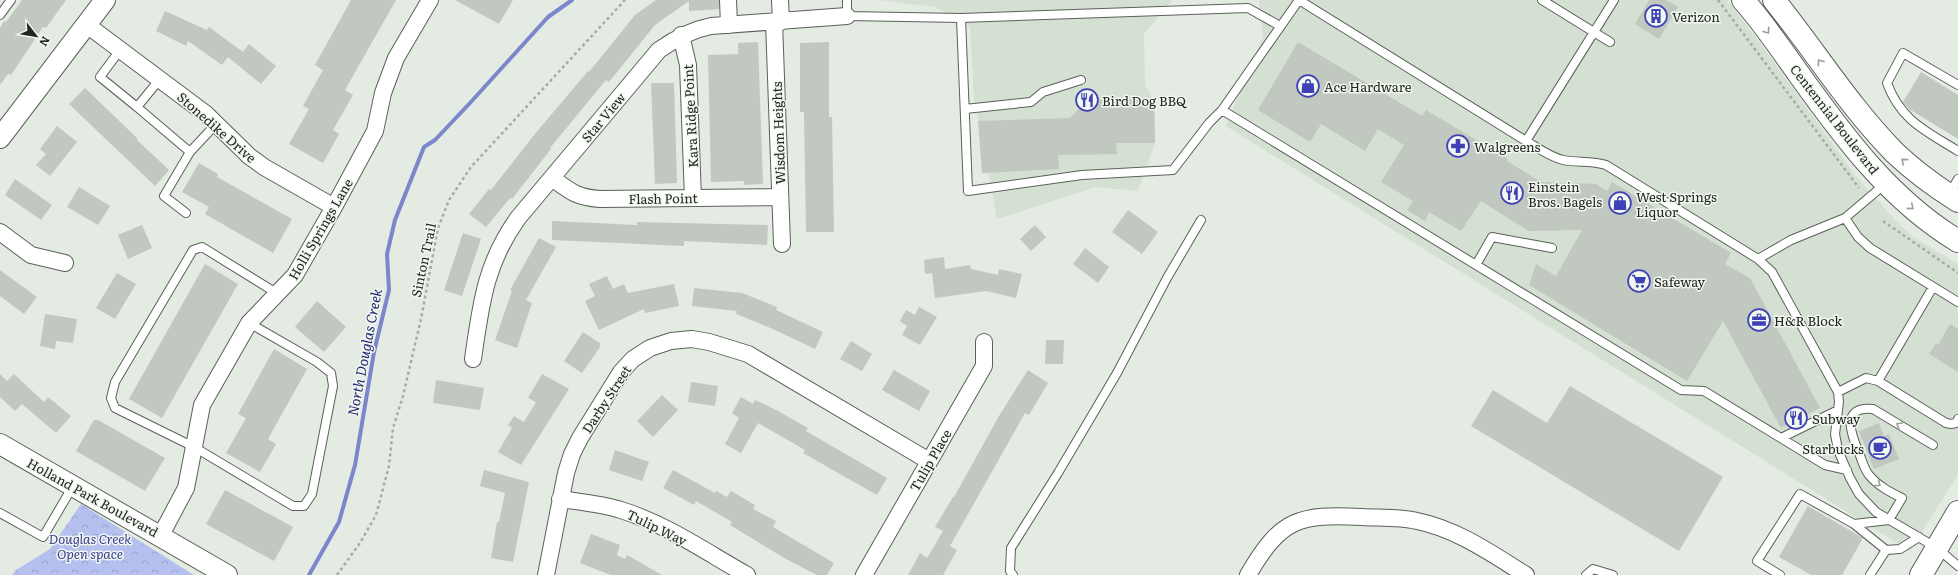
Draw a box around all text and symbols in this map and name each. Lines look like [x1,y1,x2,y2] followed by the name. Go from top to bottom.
[1643,3,1669,29] building icon: Verizon
[1672,7,1720,26] place label: Verizon
[16,16,56,56] north arrow
[1762,26,1769,33] one-way arrow
[36,34,55,50] text: N
[1818,59,1825,66] one-way arrow
[1786,60,1884,178] street label: Centennial Boulevard
[678,63,702,168] street label: Kara Ridge Point
[1295,73,1321,99] shop icon: Ace Hardware
[1324,77,1412,96] place label: Ace Hardware
[767,81,789,185] street label: Wisdom Heights
[173,87,261,167] street label: Stonedike Drive
[576,87,630,146] street label: Star View
[1074,87,1100,113] restaurant icon: Bird Dog BBQ
[1102,91,1188,110] place label: Bird Dog BBQ
[1445,133,1471,159] pharmacy icon: Walgreens
[1474,137,1540,156] place label: Walgreens
[1902,158,1909,165] one-way arrow
[283,174,357,283] street label: Holli Springs Lane
[1528,177,1602,211] place label: Einstein Bros. Bagels
[1499,180,1525,206] restaurant icon: Einstein Bros. Bagels
[1636,187,1717,221] place label: West Springs Liquor
[628,188,699,208] street label: Flash Point
[1607,190,1633,216] shop icon: West Springs Liquor
[1906,202,1914,209] one-way arrow
[406,221,440,299] street label: Sinton Trail
[1626,268,1652,294] supermarket icon: Safeway
[1654,272,1706,291] place label: Safeway
[342,286,386,417] water label: North Douglas Creek
[1746,307,1772,333] office icon: H&R Block
[1774,311,1843,330] place label: H&R Block
[577,361,636,437] street label: Darby Street
[1783,405,1809,431] restaurant icon: Subway
[1812,409,1861,428] place label: Subway
[1896,422,1903,430] one-way arrow
[904,425,956,495] street label: Tulip Place
[1867,435,1893,461] cafe icon: Starbucks
[1802,439,1864,458] place label: Starbucks
[24,453,162,541] street label: Holland Park Boulevard
[1874,479,1881,486] one-way arrow
[624,504,691,550] street label: Tulip Way
[49,529,132,563] park label: Douglas Creek Open space

